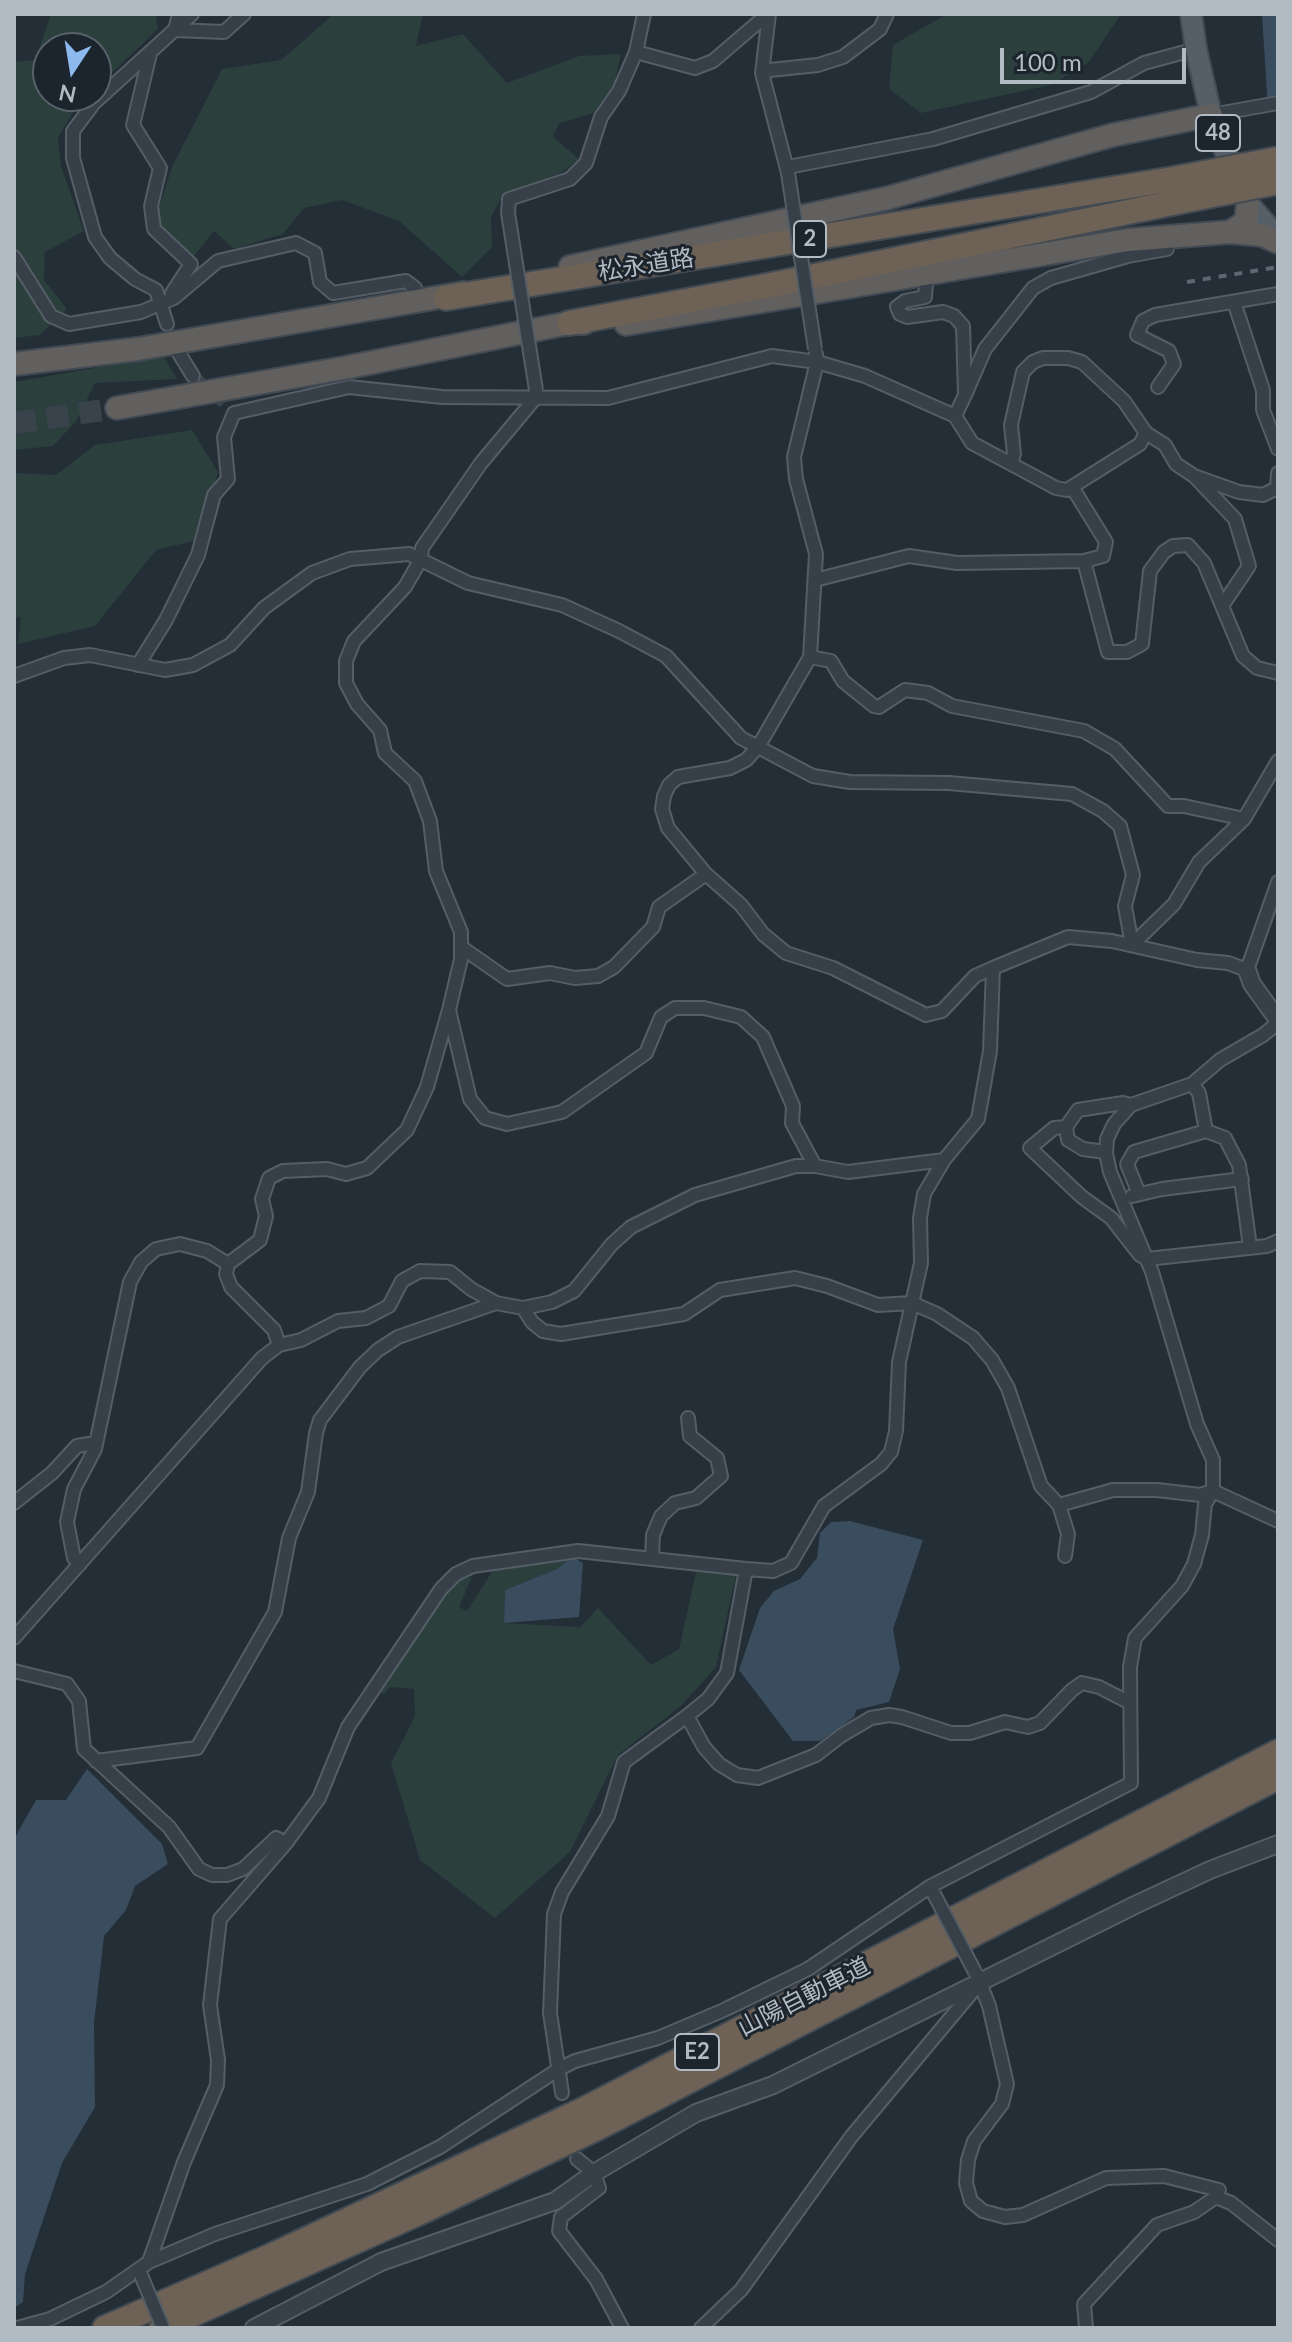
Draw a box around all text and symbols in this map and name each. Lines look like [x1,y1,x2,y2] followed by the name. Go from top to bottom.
[32,32,112,112] north arrow
[1004,32,1190,82] scale bar
[1014,47,1082,76] text: 100 m
[56,79,78,109] text: N
[1196,115,1240,151] road number: 48
[794,221,826,257] road number: 2
[596,243,696,287] street label: 松永道路
[733,1951,875,2043] street label: 山陽自動車道
[675,2034,719,2070] road number: E2

